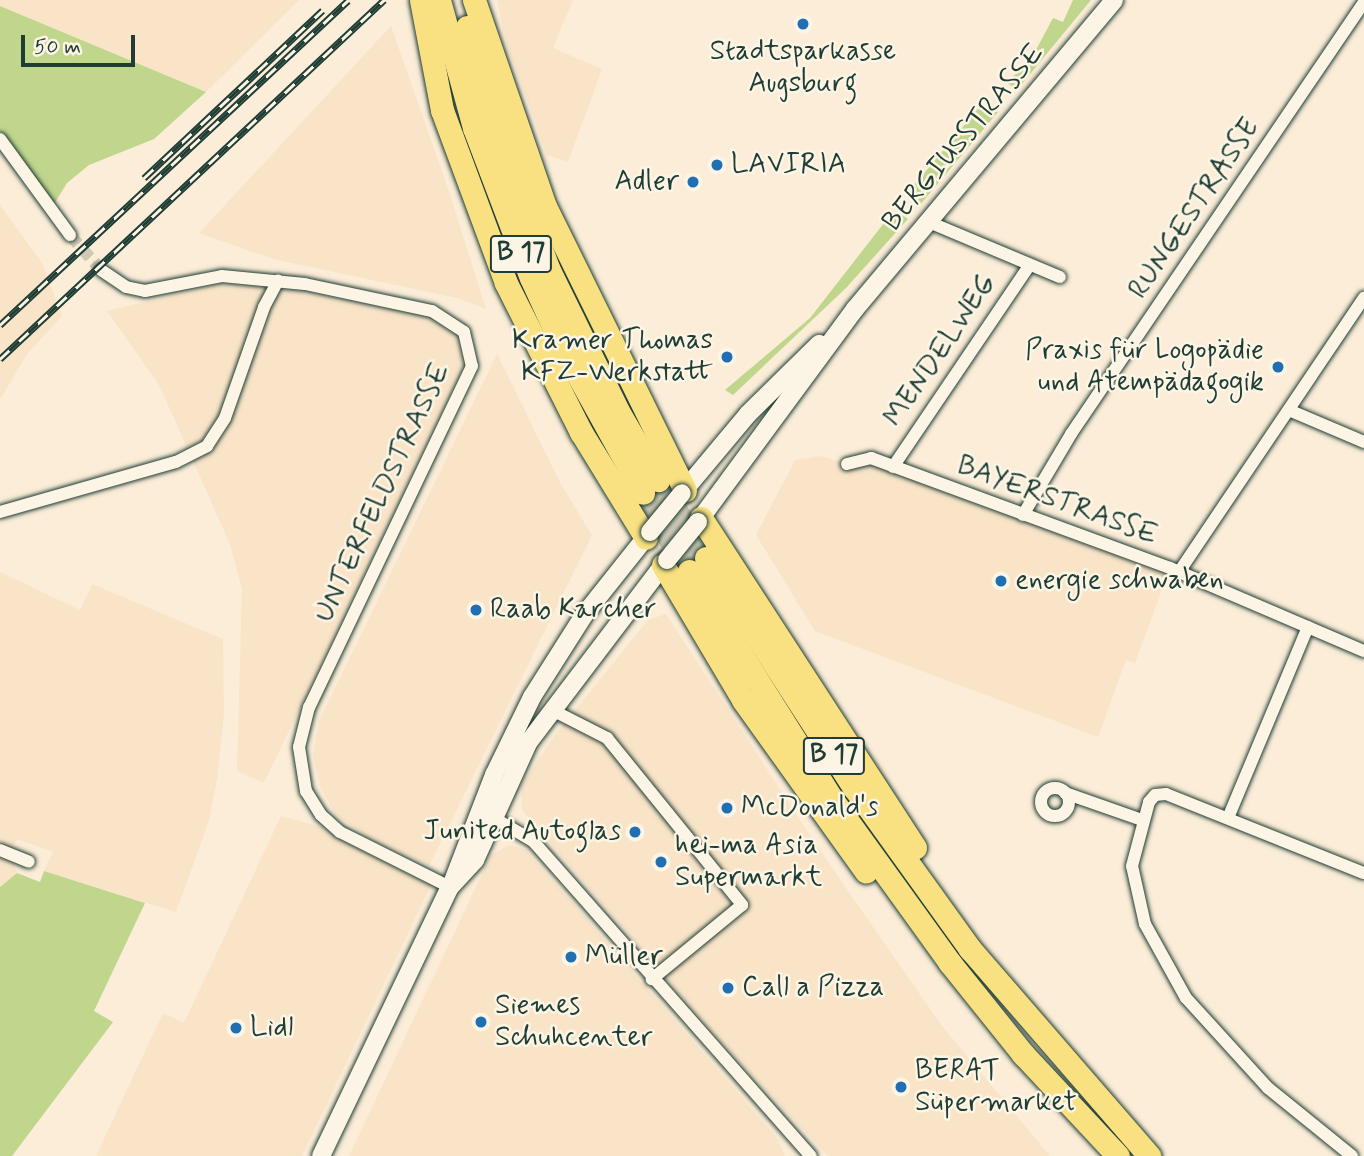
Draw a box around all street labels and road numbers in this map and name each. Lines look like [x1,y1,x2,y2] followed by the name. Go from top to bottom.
[876,37,1052,239] street label: BERGIUSSTRASSE
[1122,112,1268,306] street label: RUNGESTRASSE
[490,232,552,276] road number: B 17
[878,268,1004,434] street label: MENDELWEG
[308,358,458,628] street label: UNTERFELDSTRASSE
[952,449,1162,553] street label: BAYERSTRASSE
[802,734,866,778] road number: B 17

